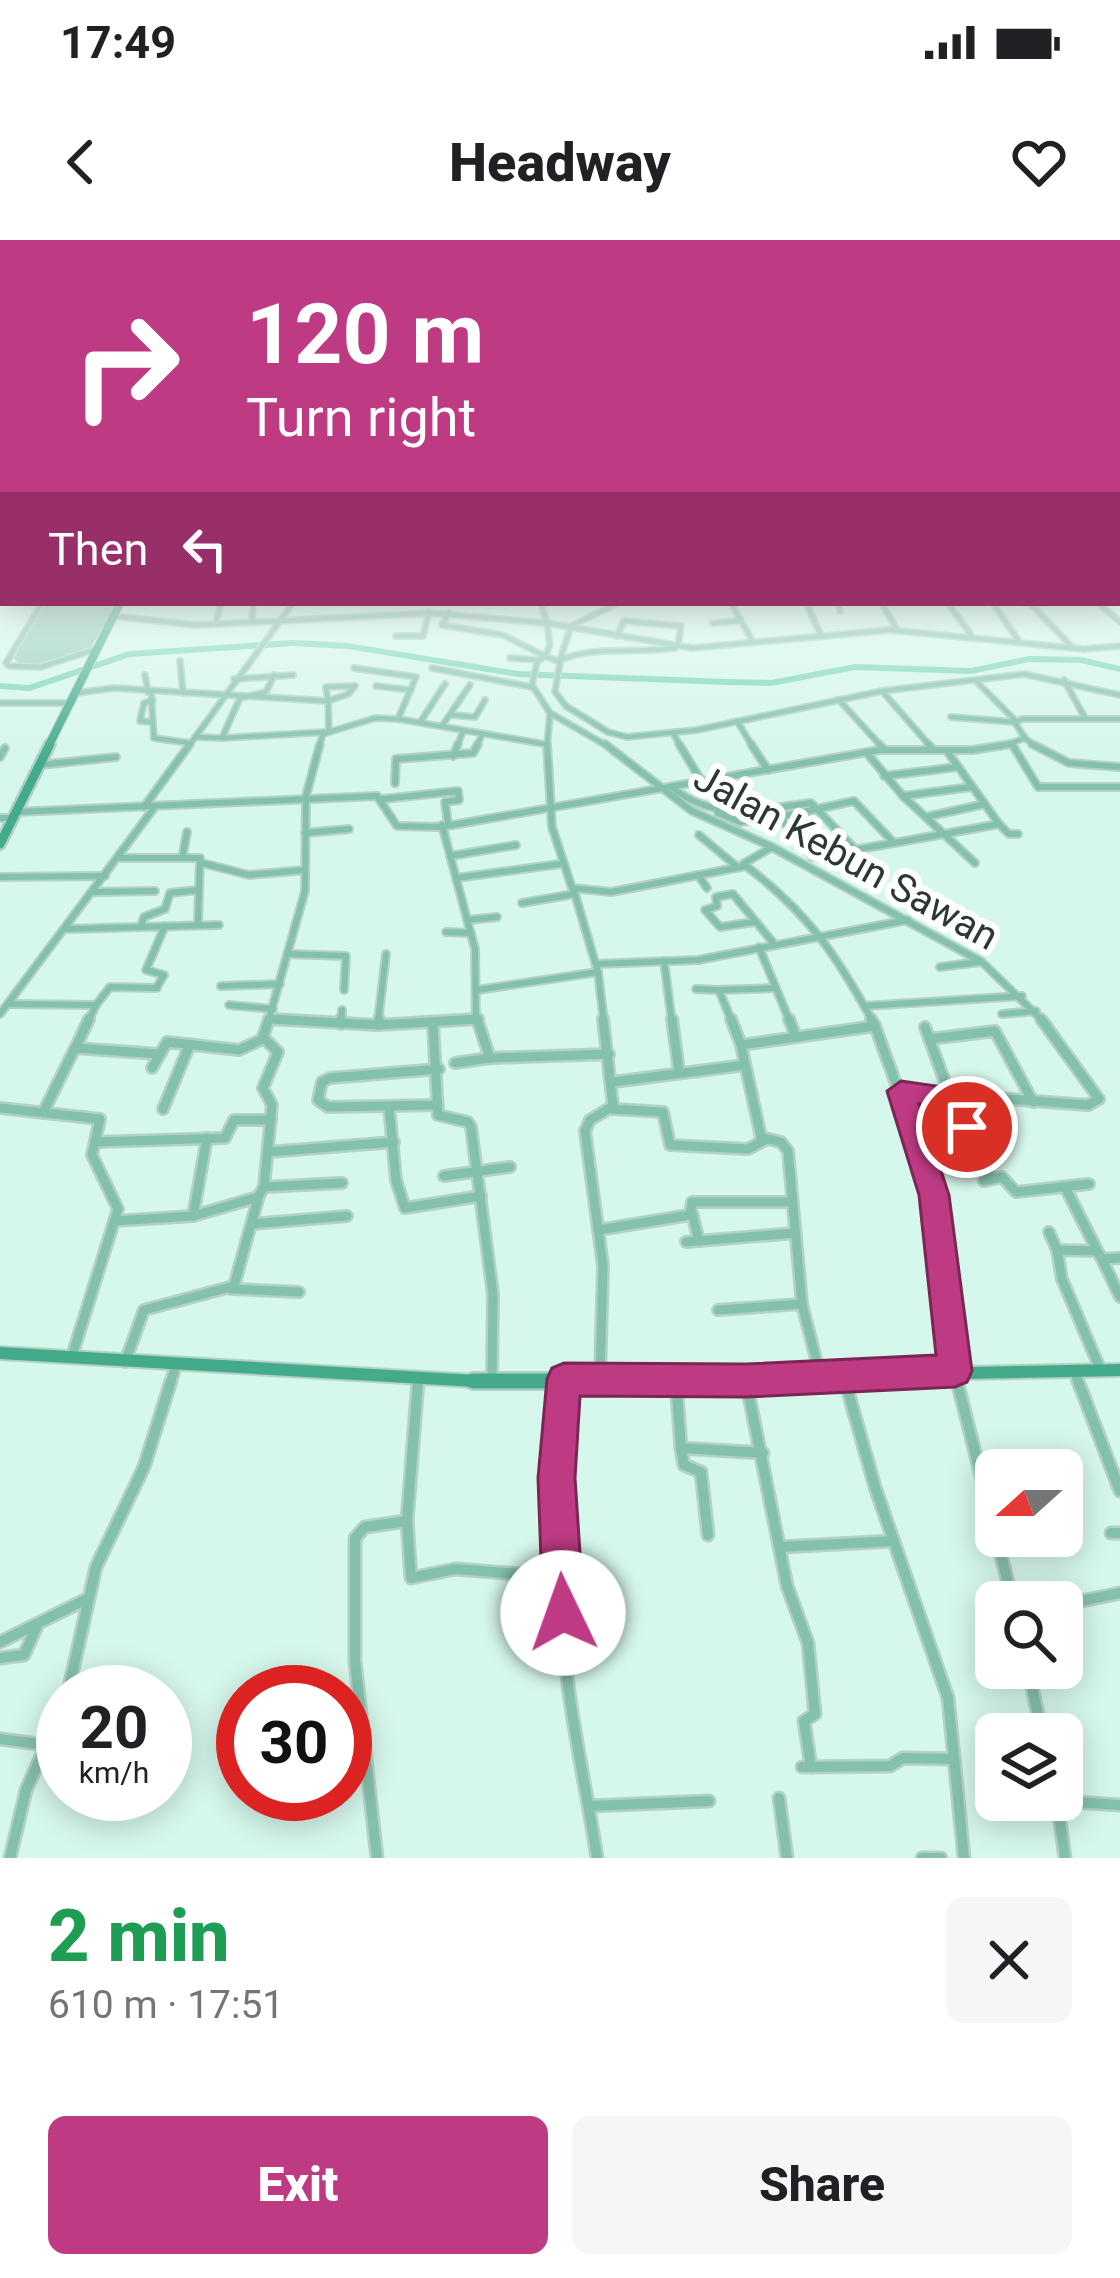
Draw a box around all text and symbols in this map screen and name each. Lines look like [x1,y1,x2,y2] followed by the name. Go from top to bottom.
[60,16,176,69] text: 17:49
[48,129,114,195] icon: back
[1006,129,1072,195] icon: heart
[449,131,671,194] text: Headway
[246,285,484,384] text: 120 m
[48,288,204,444] icon: right
[246,386,476,449] text: Turn right
[172,516,238,582] icon: left
[48,523,148,576] text: Then
[686,754,1006,960] street label: Jalan Kebun Sawan
[916,1076,1018,1178] pin
[934,1094,1000,1160] icon: arrive
[975,1449,1083,1557] north arrow
[975,1449,1083,1821] map controls
[500,1550,626,1676] position arrow
[975,1581,1083,1689] button: search
[216,1665,372,1821] speed limit sign: 30
[80,1692,148,1763] text: 20
[975,1713,1083,1821] button: layers
[79,1755,149,1790] text: km/h
[48,1894,230,1979] text: 2 min
[946,1897,1072,2023] button: close
[48,1982,284,2028] text: 610 m · 17:51
[48,2116,548,2254] button: Exit
[572,2116,1072,2254] button: Share

